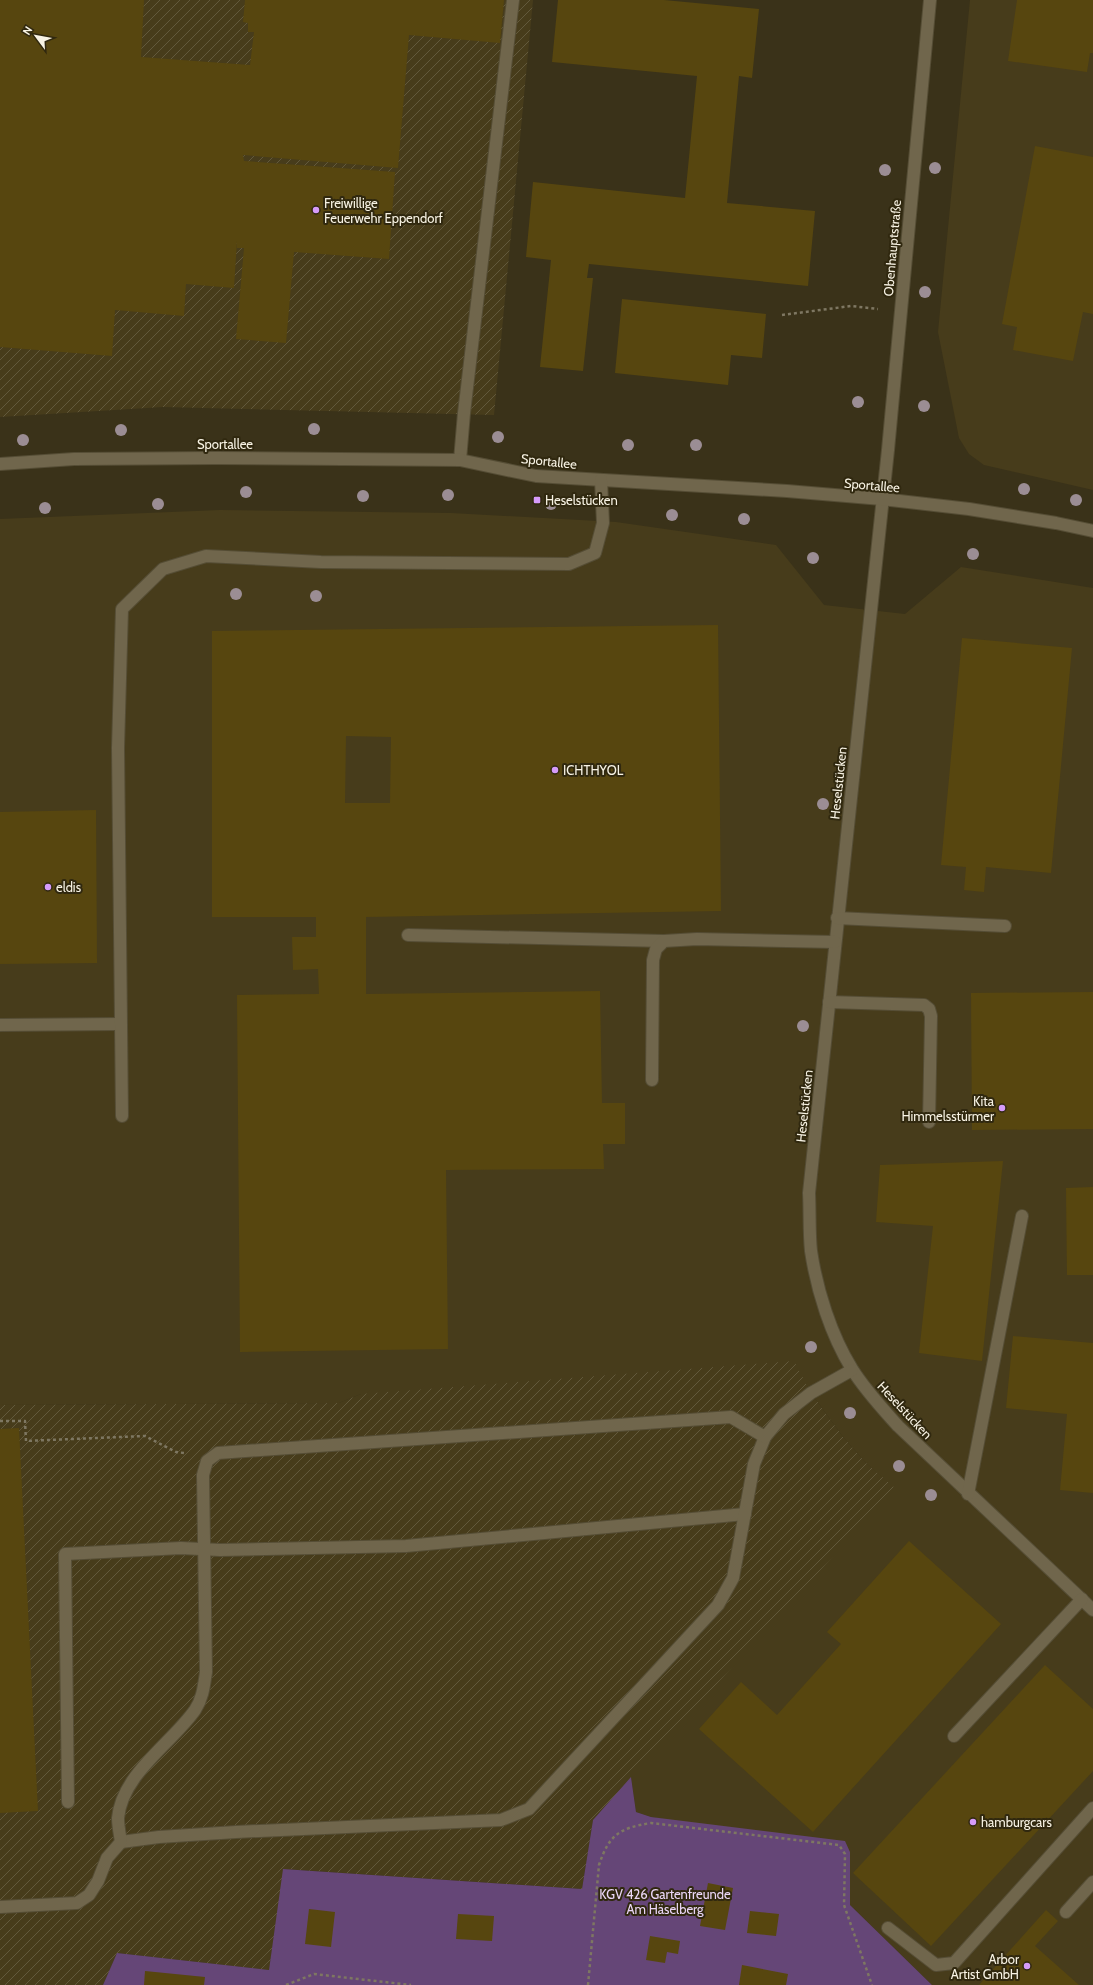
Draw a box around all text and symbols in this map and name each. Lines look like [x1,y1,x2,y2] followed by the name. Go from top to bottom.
[16,16,56,56] north arrow
[20,24,36,38] text: N
[324,195,444,226] place label: Freiwillige Feuerwehr Eppendorf
[880,199,904,297] street label: Obenhauptstraße
[311,205,321,215] marker: Freiwillige Feuerwehr Eppendorf
[197,436,253,452] street label: Sportallee
[520,450,578,472] street label: Sportallee
[843,475,901,495] street label: Sportallee
[545,492,618,508] place label: Heselstücken
[532,495,542,505] marker: Heselstücken
[826,746,850,820] street label: Heselstücken
[563,762,624,778] place label: ICHTHYOL
[550,765,560,775] marker: ICHTHYOL
[56,879,82,895] place label: eldis
[43,882,53,892] marker: eldis
[792,1069,816,1143] street label: Heselstücken
[901,1093,995,1124] place label: Kita Himmelsstürmer
[997,1103,1007,1113] marker: Kita Himmelsstürmer
[874,1378,936,1442] street label: Heselstücken
[981,1814,1052,1830] place label: hamburgcars
[968,1817,978,1827] marker: hamburgcars
[599,1886,731,1917] park label: KGV 426 Gartenfreunde Am Häselberg
[951,1951,1020,1982] place label: Arbor Artist GmbH
[1022,1961,1032,1971] marker: Arbor Artist GmbH

